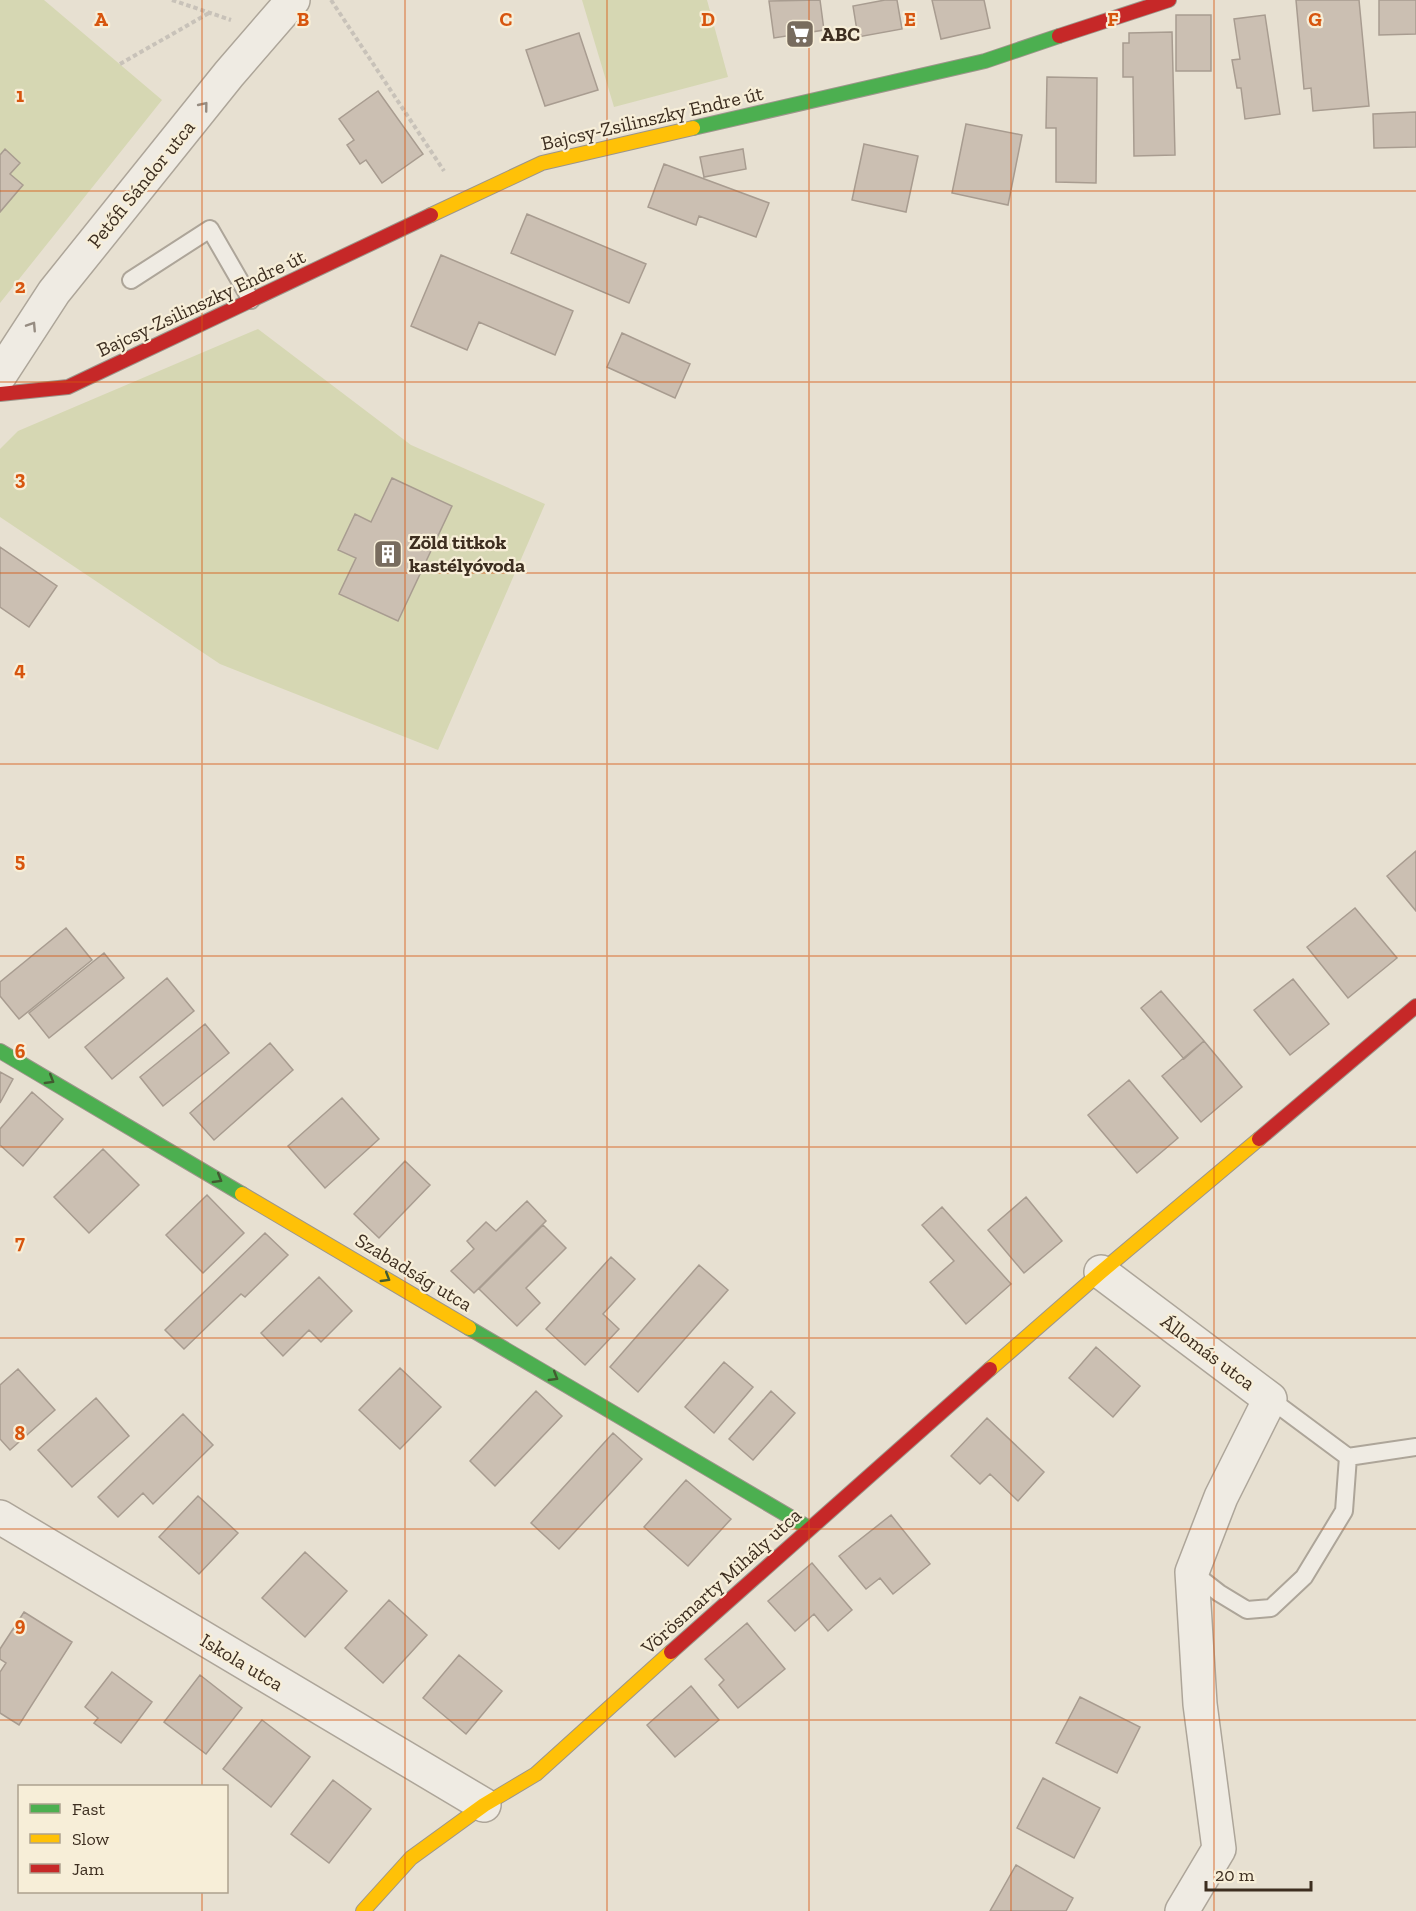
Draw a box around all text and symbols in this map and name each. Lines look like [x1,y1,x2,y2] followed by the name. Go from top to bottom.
[94,7,108,31] text: A
[297,7,309,31] text: B
[500,7,513,31] text: C
[701,7,715,31] text: D
[904,7,916,31] text: E
[1107,7,1119,31] text: F
[1308,7,1322,31] text: G
[784,18,816,50] supermarket icon: ABC
[821,22,860,46] place label: ABC
[539,81,766,155] street label: Bajcsy-Zsilinszky Endre út
[16,83,24,107] text: 1
[196,102,207,113] one-way arrow
[82,115,200,253] street label: Petőfi Sándor utca
[93,244,310,362] street label: Bajcsy-Zsilinszky Endre út
[15,274,26,298] text: 2
[25,322,36,333] one-way arrow
[15,466,26,490] text: 3
[409,530,525,577] place label: Zöld titkok kastélyóvoda
[372,538,404,570] building icon: Zöld titkok kastélyóvoda
[14,657,26,681] text: 4
[15,848,25,872] text: 5
[15,1039,26,1063] text: 6
[44,1073,54,1085] one-way arrow
[212,1172,222,1184] one-way arrow
[351,1228,477,1317] street label: Szabadság utca
[15,1230,25,1254] text: 7
[380,1271,390,1283] one-way arrow
[1156,1309,1260,1395] street label: Állomás utca
[548,1370,558,1382] one-way arrow
[15,1421,26,1445] text: 8
[635,1502,806,1660] street label: Vörösmarty Mihály utca
[15,1612,26,1636] text: 9
[196,1628,288,1696] street label: Iskola utca
[18,1785,228,1893] legend
[72,1798,105,1820] text: Fast
[72,1828,109,1850] text: Slow
[1206,1854,1311,1892] scale bar
[72,1858,104,1880] text: Jam
[1215,1864,1255,1886] text: 20 m

